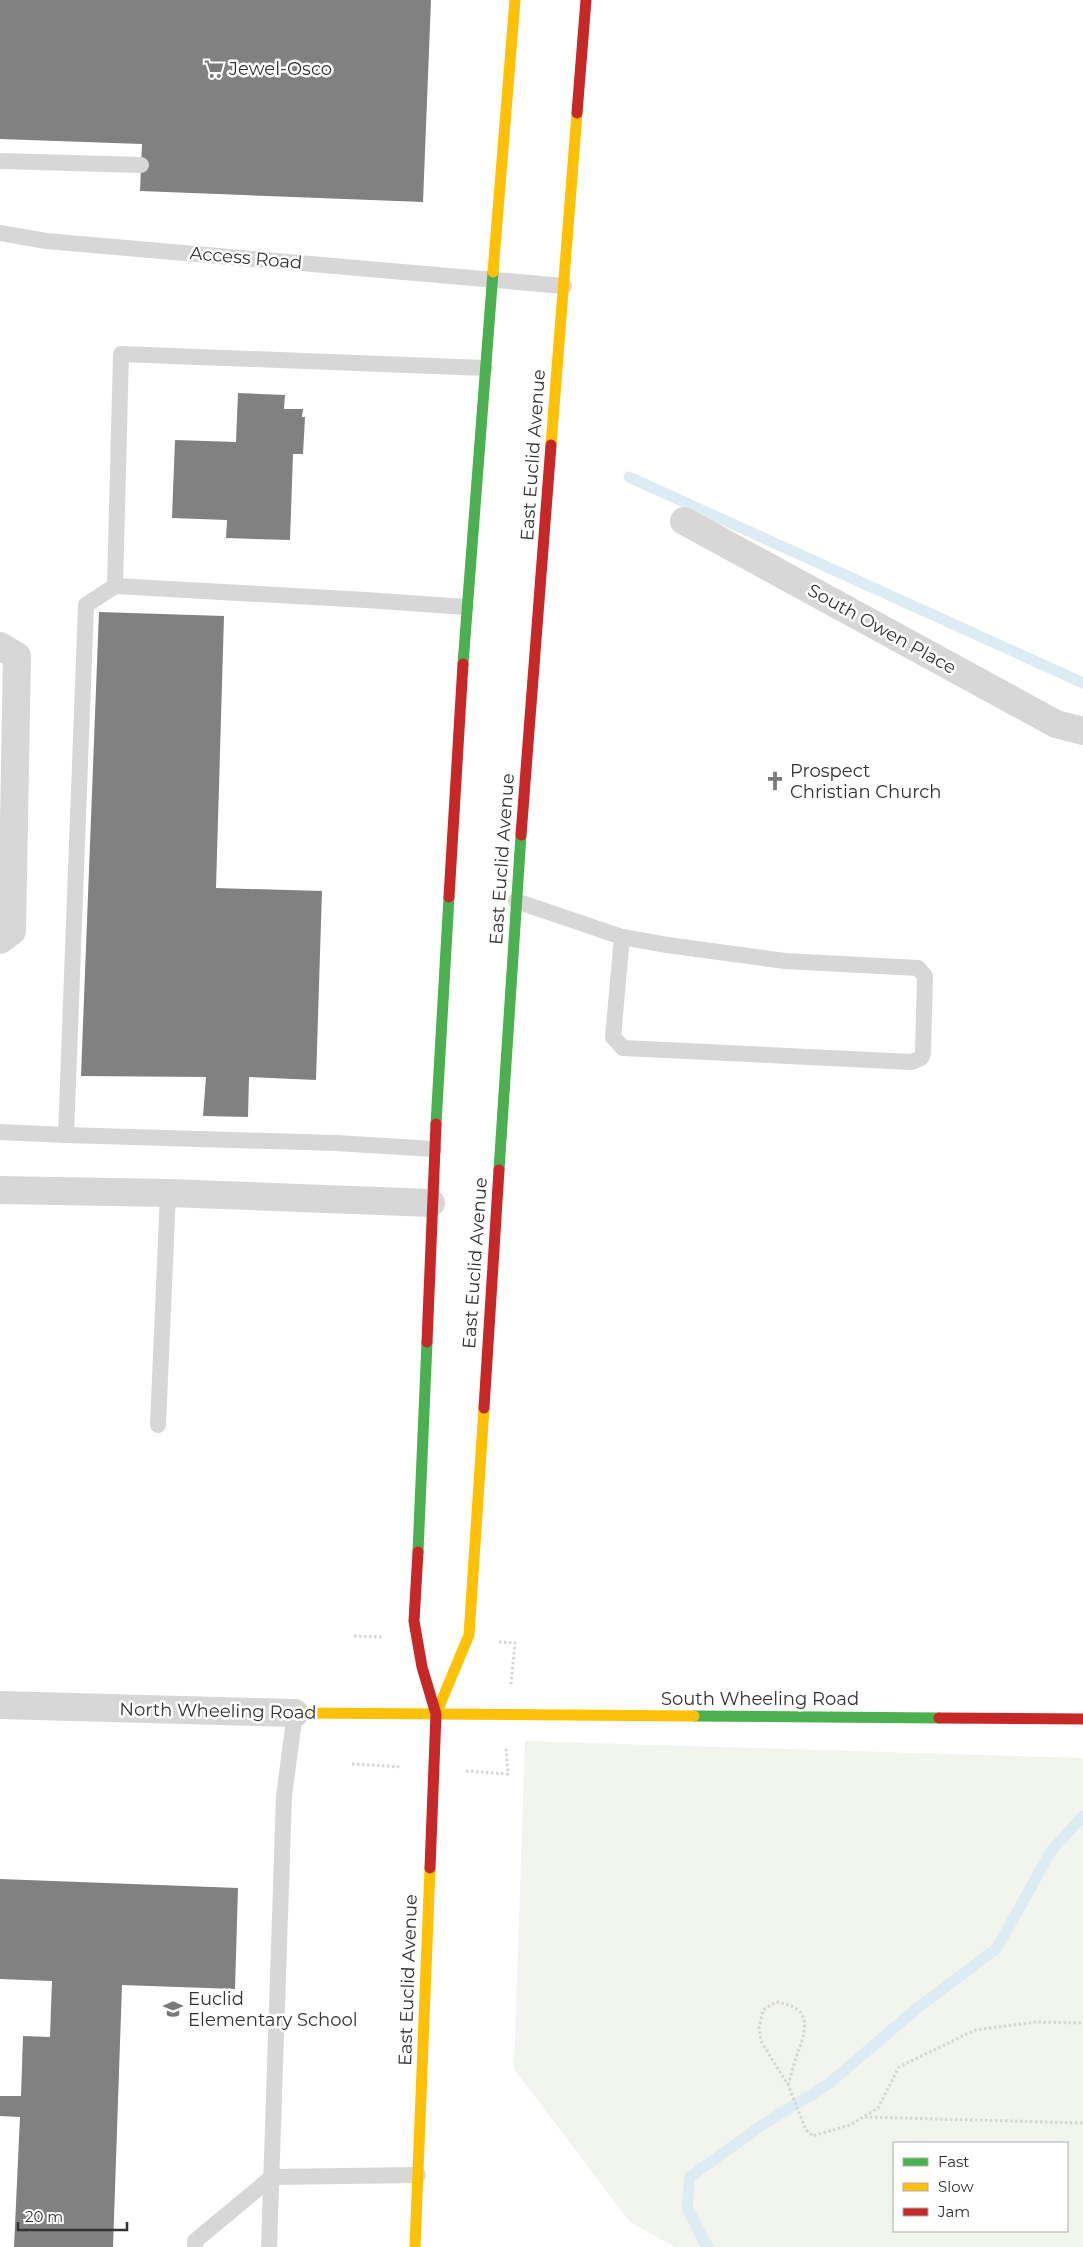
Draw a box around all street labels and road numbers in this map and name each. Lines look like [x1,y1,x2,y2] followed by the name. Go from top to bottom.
[189,242,303,274] street label: Access Road
[516,368,550,541] street label: East Euclid Avenue
[804,579,960,679] street label: South Owen Place
[485,772,519,945] street label: East Euclid Avenue
[458,1176,492,1349] street label: East Euclid Avenue
[661,1688,859,1710] street label: South Wheeling Road
[119,1698,317,1724] street label: North Wheeling Road
[394,1894,422,2066] street label: East Euclid Avenue

